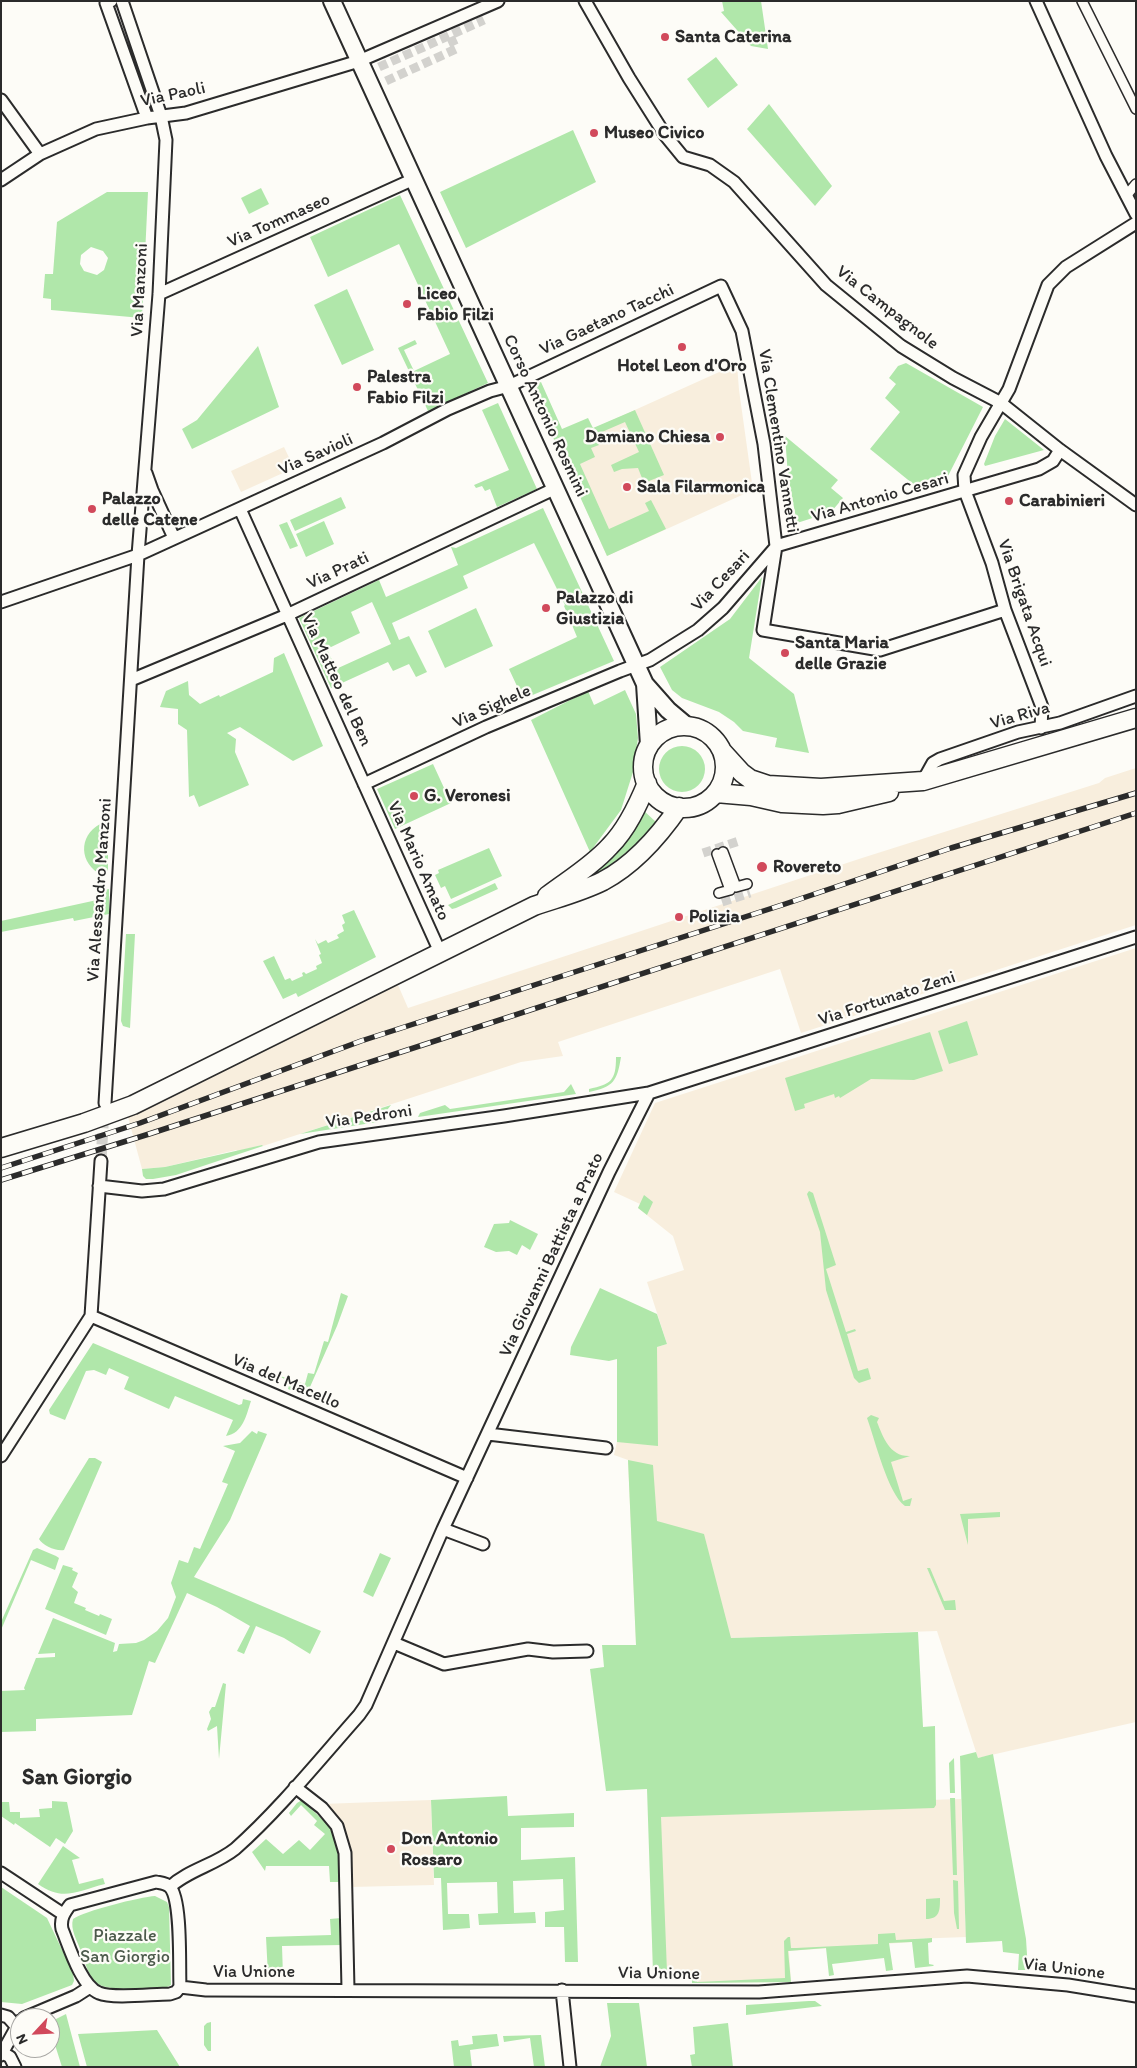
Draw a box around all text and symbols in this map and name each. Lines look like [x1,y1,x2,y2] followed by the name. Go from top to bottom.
[675,26,791,48] place label: Santa Caterina
[659,31,671,43] marker: Santa Caterina
[138,78,208,112] street label: Via Paoli
[604,122,704,144] place label: Museo Civico
[588,127,600,139] marker: Museo Civico
[224,189,334,253] street label: Via Tommaseo
[127,243,153,337] street label: Via Manzoni
[831,261,943,355] street label: Via Campagnole
[536,279,678,361] street label: Via Gaetano Tacchi
[417,283,494,326] place label: Liceo Fabio Filzi
[401,298,413,310] marker: Liceo Fabio Filzi
[498,331,592,501] street label: Corso Antonio Rosmini
[676,341,688,353] marker: Hotel Leon d'Oro
[753,348,803,534] street label: Via Clementino Vannetti
[617,355,747,377] place label: Hotel Leon d'Oro
[367,366,444,408] place label: Palestra Fabio Filzi
[351,381,363,393] marker: Palestra Fabio Filzi
[585,426,710,448] place label: Damiano Chiesa
[275,429,357,481] street label: Via Savioli
[714,431,726,443] marker: Damiano Chiesa
[809,468,951,528] street label: Via Antonio Cesari
[637,476,765,498] place label: Sala Filarmonica
[621,481,633,493] marker: Sala Filarmonica
[102,488,198,530] place label: Palazzo delle Catene
[1019,490,1105,512] place label: Carabinieri
[1003,495,1015,507] marker: Carabinieri
[86,503,98,515] marker: Palazzo delle Catene
[992,536,1056,670] street label: Via Brigata Acqui
[687,546,755,616] street label: Via Cesari
[303,547,373,595] street label: Via Prati
[556,587,633,630] place label: Palazzo di Giustizia
[540,602,552,614] marker: Palazzo di Giustizia
[296,610,376,750] street label: Via Matteo del Ben
[795,632,889,674] place label: Santa Maria delle Grazie
[779,647,791,659] marker: Santa Maria delle Grazie
[449,680,535,734] street label: Via Sighele
[988,697,1052,735] street label: Via Riva
[424,785,511,807] place label: G. Veronesi
[408,790,420,802] marker: G. Veronesi
[83,797,117,983] street label: Via Alessandro Manzoni
[382,798,454,924] street label: Via Mario Amato
[773,856,841,878] place label: Rovereto
[755,860,769,874] marker: Rovereto
[689,906,740,928] place label: Polizia
[673,911,685,923] marker: Polizia
[816,967,958,1031] street label: Via Fortunato Zeni
[324,1100,414,1134] street label: Via Pedroni
[495,1149,609,1361] street label: Via Giovanni Battista a Prato
[229,1349,343,1415] street label: Via del Macello
[22,1765,132,1791] district label: San Giorgio
[401,1828,498,1870] place label: Don Antonio Rossaro
[385,1843,397,1855] marker: Don Antonio Rossaro
[80,1925,170,1968] park label: Piazzale San Giorgio
[1022,1953,1106,1985] street label: Via Unione
[213,1961,295,1983] street label: Via Unione
[618,1962,700,1986] street label: Via Unione
[10,2008,60,2058] north arrow
[12,2031,32,2047] text: N

